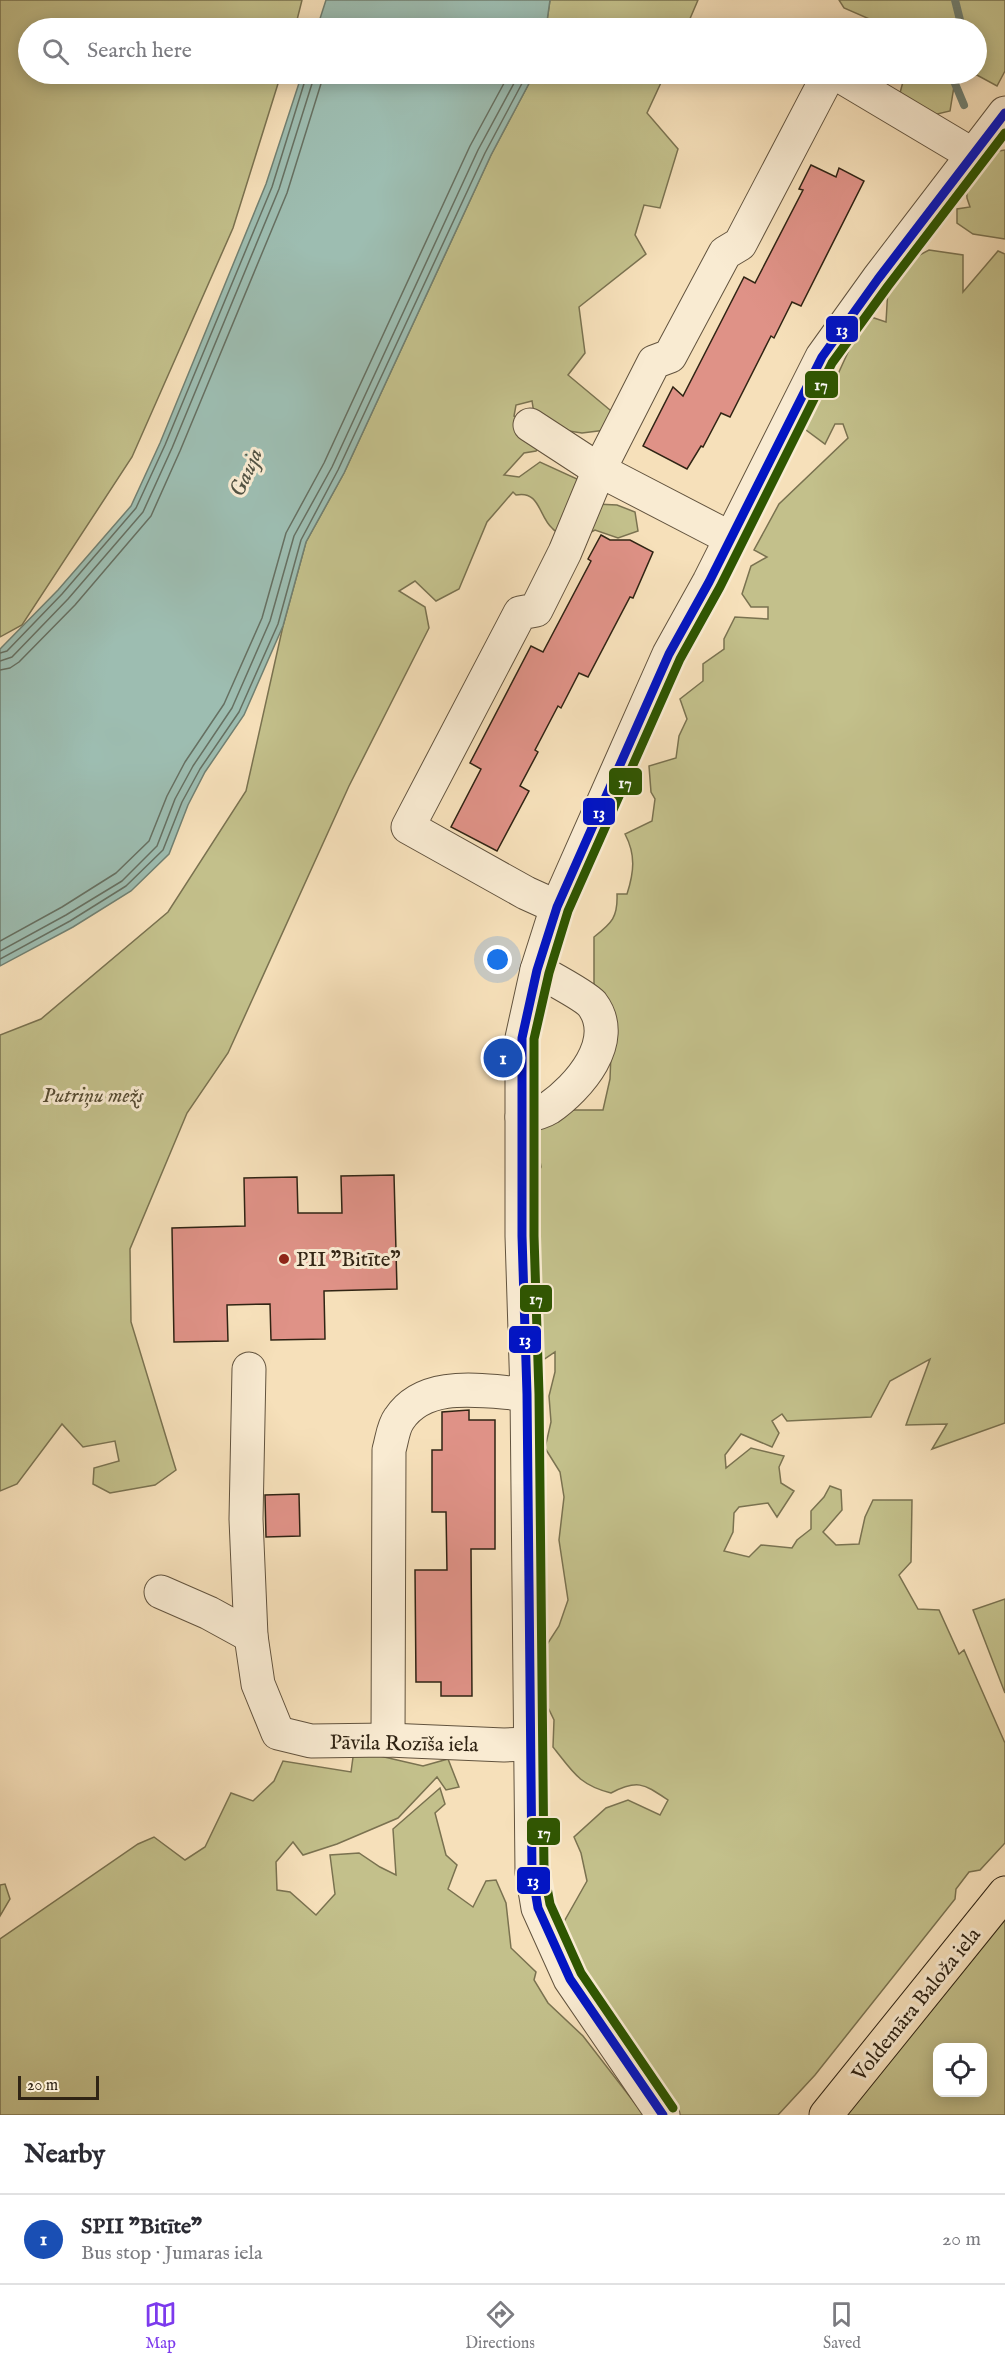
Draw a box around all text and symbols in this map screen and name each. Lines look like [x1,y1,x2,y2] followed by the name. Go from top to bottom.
[18,18,987,84] search box
[39,35,72,68] icon: search
[87,37,192,65] text: Search here
[825,315,859,343] line badge: 13
[836,321,848,341] text: 13
[804,370,839,399] line badge: 17
[814,376,828,396] text: 17
[224,444,270,502] water label: Gauja
[608,767,643,796] line badge: 17
[618,774,632,794] text: 17
[582,797,616,826] line badge: 13
[593,804,605,824] text: 13
[483,945,512,974] your location
[484,1036,522,1080] pin: 1
[43,1083,144,1110] park label: Putriņu mežs
[296,1247,401,1274] place label: PII "Bitīte"
[277,1252,291,1266] marker: PII "Bitīte"
[519,1284,553,1313] line badge: 17
[529,1290,543,1310] text: 17
[508,1325,542,1354] line badge: 13
[519,1331,531,1351] text: 13
[329,1730,480,1759] street label: Pāvila Rozīša iela
[526,1817,561,1846] line badge: 17
[537,1824,551,1844] text: 17
[516,1866,551,1895] line badge: 13
[527,1872,539,1892] text: 13
[846,1922,988,2088] street label: Voldemāra Baloža iela
[933,2043,987,2097] map controls
[933,2043,987,2097] button: locate
[18,2073,99,2100] scale bar
[27,2076,58,2096] text: 20 m
[24,2138,105,2171] text: Nearby
[81,2213,202,2241] text: SPII "Bitīte"
[40,2227,47,2252] text: 1
[942,2227,981,2252] text: 20 m
[81,2241,263,2266] text: Bus stop · Jumaras iela
[144,2298,177,2354] tab: Map
[465,2298,535,2354] tab: Directions
[823,2298,861,2354] tab: Saved

